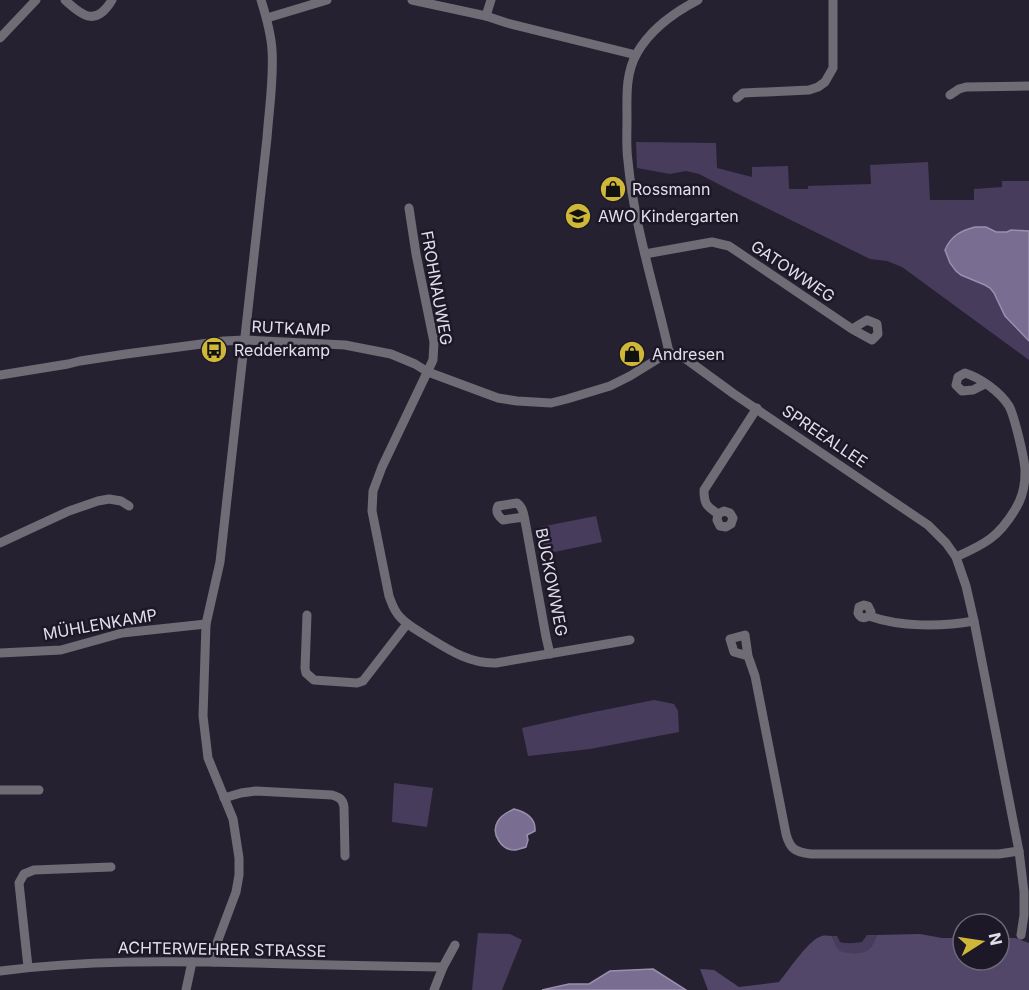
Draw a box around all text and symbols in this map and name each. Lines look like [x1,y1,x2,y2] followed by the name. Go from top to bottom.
[598,174,628,204] shop icon: Rossmann
[632,179,710,199] place label: Rossmann
[563,201,593,231] school or university icon: AWO Kindergarten
[598,206,739,226] place label: AWO Kindergarten
[417,229,457,347] street label: FROHNAUWEG
[747,236,839,306] street label: GATOWWEG
[251,316,331,340] street label: RUTKAMP
[199,335,229,365] bus stop icon: Redderkamp
[617,339,647,369] shop icon: Andresen
[234,340,330,360] place label: Redderkamp
[652,344,725,364] place label: Andresen
[779,400,871,472] street label: SPREEALLEE
[532,526,572,638] street label: BUCKOWWEG
[41,604,159,644] street label: MÜHLENKAMP
[951,912,1011,972] north arrow
[985,931,1007,947] text: N
[118,937,326,961] street label: ACHTERWEHRER STRASSE

